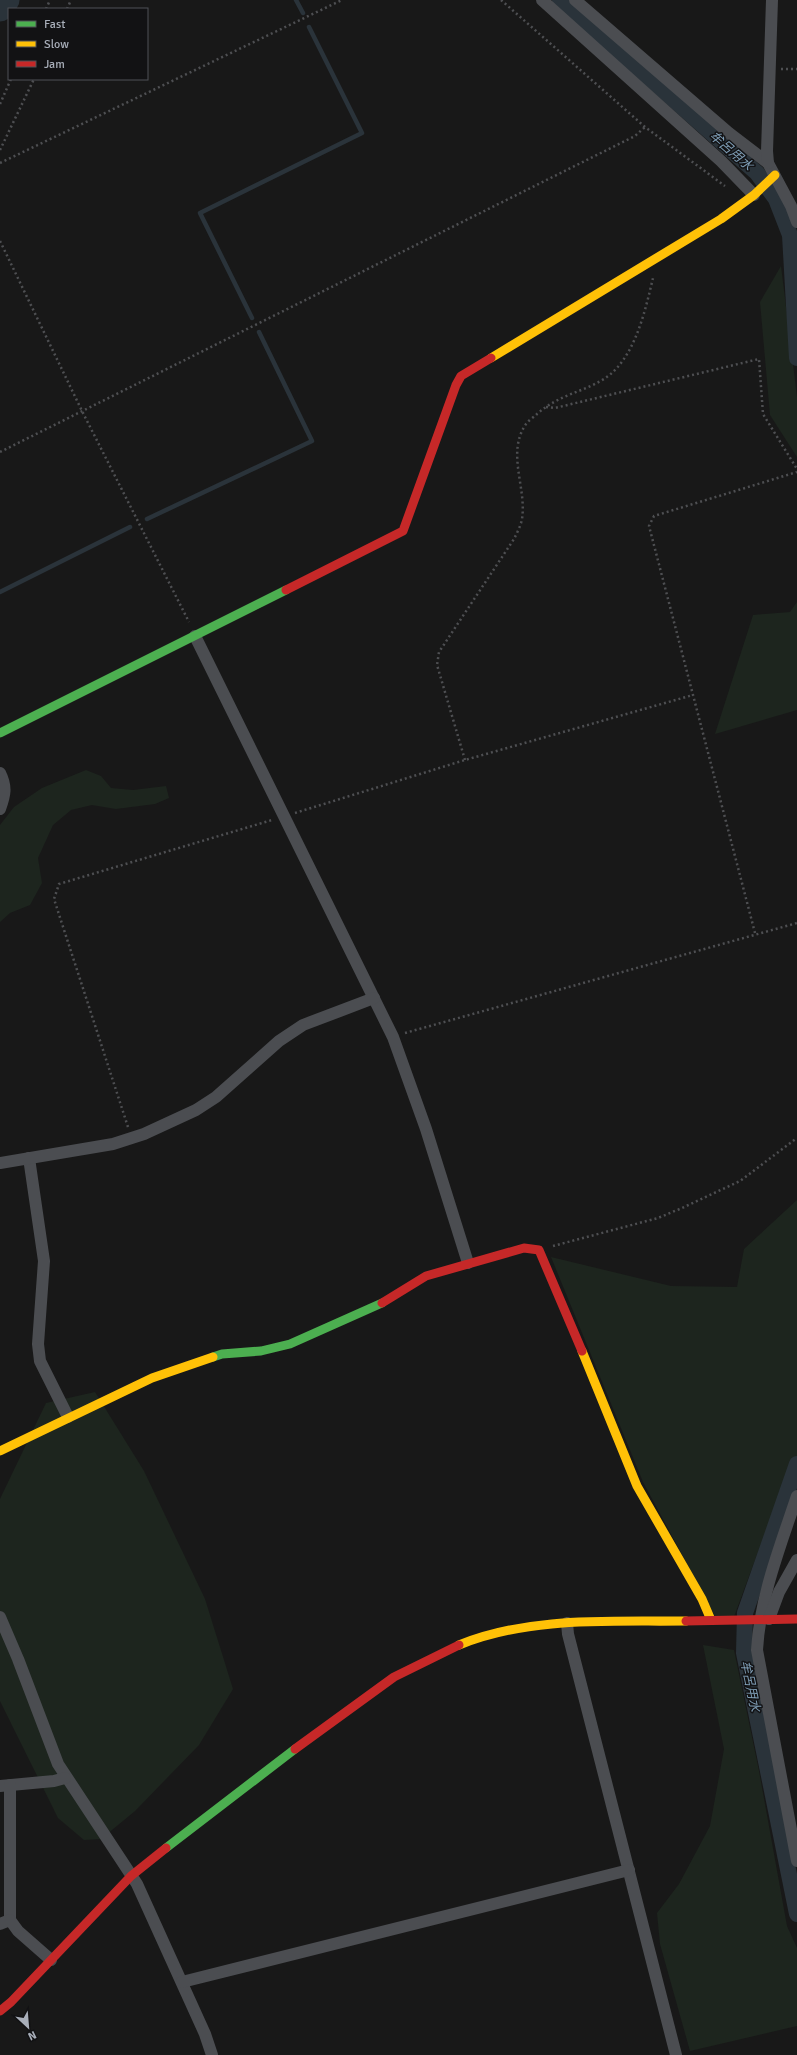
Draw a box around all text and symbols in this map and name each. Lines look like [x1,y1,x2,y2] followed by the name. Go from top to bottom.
[8,8,148,80] legend
[44,17,65,32] text: Fast
[44,37,69,52] text: Slow
[44,57,65,72] text: Jam
[706,128,757,175] water label: 牟呂用水
[737,1659,764,1715] water label: 牟呂用水
[8,2007,48,2047] north arrow
[26,2028,38,2043] text: N

